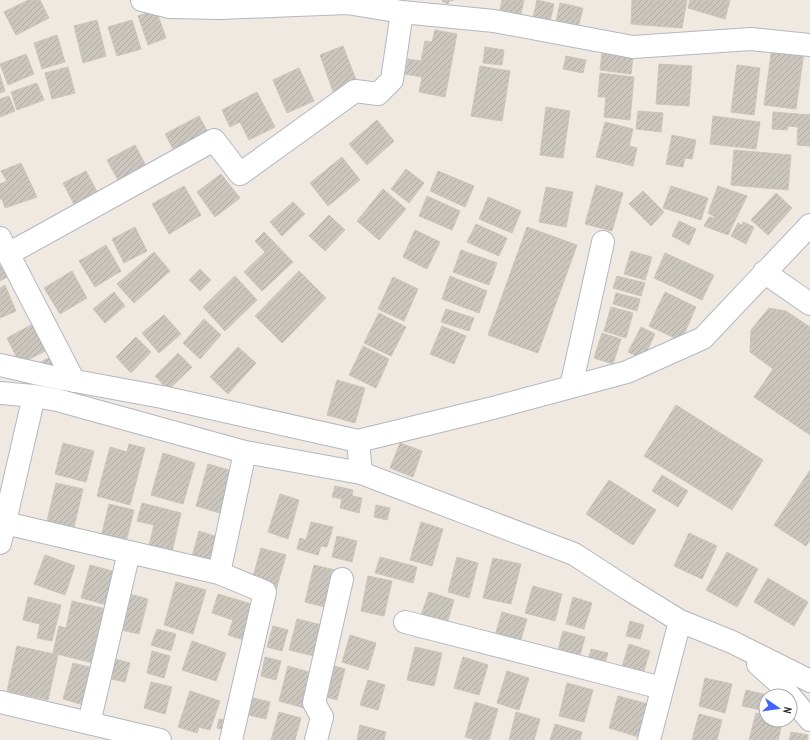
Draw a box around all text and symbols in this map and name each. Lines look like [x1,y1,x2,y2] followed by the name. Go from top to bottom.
[758,688,798,728] north arrow
[780,706,795,715] text: N

